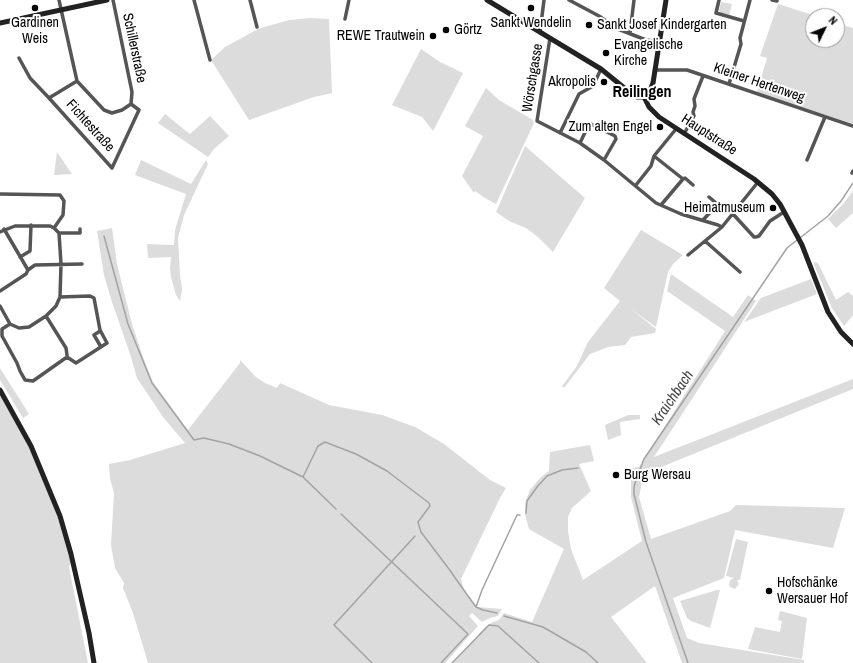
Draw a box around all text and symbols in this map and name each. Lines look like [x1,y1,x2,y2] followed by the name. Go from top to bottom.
[30,3,40,13] marker: Gardinen Weis
[526,3,536,13] marker: Sankt Wendelin
[805,8,845,48] north arrow
[118,12,150,84] street label: Schillerstraße
[826,13,840,28] text: N
[11,15,59,48] place label: Gardinen Weis
[491,15,571,31] place label: Sankt Wendelin
[597,17,727,33] place label: Sankt Josef Kindergarten
[584,20,594,30] marker: Sankt Josef Kindergarten
[454,22,482,38] place label: Görtz
[441,25,451,35] marker: Görtz
[337,28,425,44] place label: REWE Trautwein
[428,31,438,41] marker: REWE Trautwein
[614,37,683,70] place label: Evangelische Kirche
[519,42,547,114] street label: Wörschgasse
[601,48,611,58] marker: Evangelische Kirche
[711,60,807,106] street label: Kleiner Hertenweg
[548,74,596,90] place label: Akropolis
[599,77,609,87] marker: Akropolis
[612,83,672,103] district label: Reilingen
[62,96,118,156] street label: Fichtestraße
[678,111,740,159] street label: Hauptstraße
[568,119,652,135] place label: Zum alten Engel
[655,122,665,132] marker: Zum alten Engel
[684,200,765,216] place label: Heimatmuseum
[768,203,778,213] marker: Heimatmuseum
[648,367,698,429] water label: Kraichbach
[624,467,691,483] place label: Burg Wersau
[611,470,621,480] marker: Burg Wersau
[777,575,848,608] place label: Hofschänke Wersauer Hof
[764,586,774,596] marker: Hofschänke Wersauer Hof

